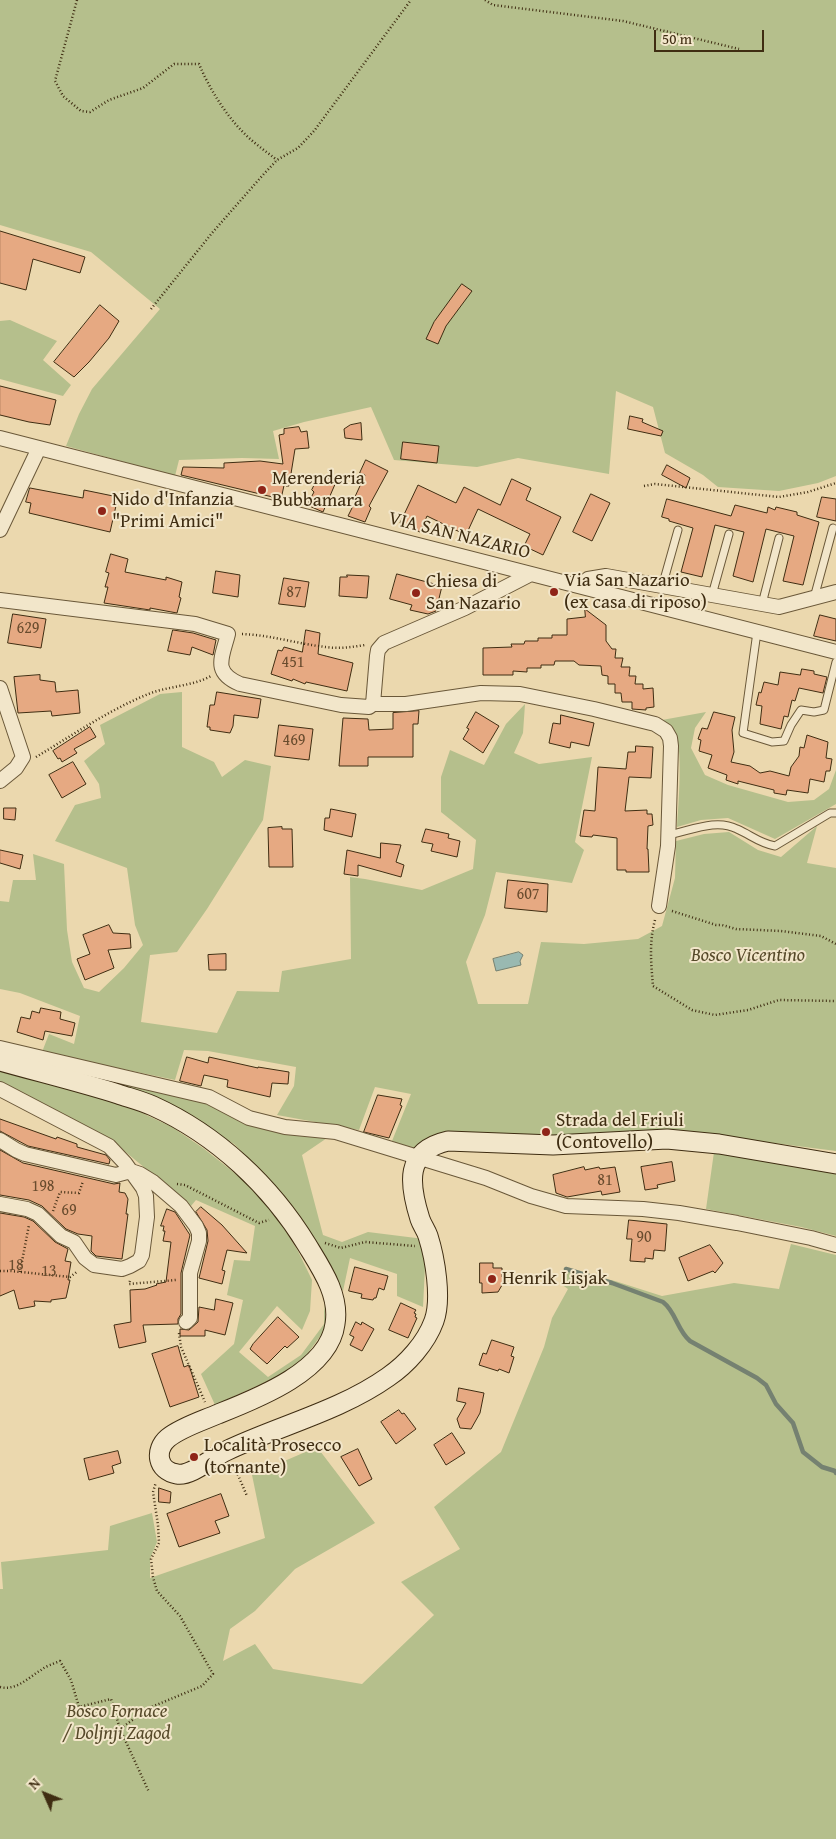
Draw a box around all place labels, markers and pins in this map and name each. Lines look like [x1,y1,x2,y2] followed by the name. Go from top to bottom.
[272,468,365,512] place label: Merenderia Bubbamara
[256,484,268,496] marker: Merenderia Bubbamara
[112,489,234,533] place label: Nido d'Infanzia "Primi Amici"
[96,505,108,517] marker: Nido d'Infanzia "Primi Amici"
[564,570,707,614] place label: Via San Nazario (ex casa di riposo)
[426,571,521,615] place label: Chiesa di San Nazario
[548,586,560,598] marker: Via San Nazario (ex casa di riposo)
[410,587,422,599] marker: Chiesa di San Nazario
[556,1110,684,1154] place label: Strada del Friuli (Contovello)
[540,1126,552,1138] marker: Strada del Friuli (Contovello)
[502,1268,607,1290] place label: Henrik Lisjak
[486,1273,498,1285] marker: Henrik Lisjak
[204,1435,341,1479] place label: Località Prosecco (tornante)
[188,1451,200,1463] marker: Località Prosecco (tornante)

